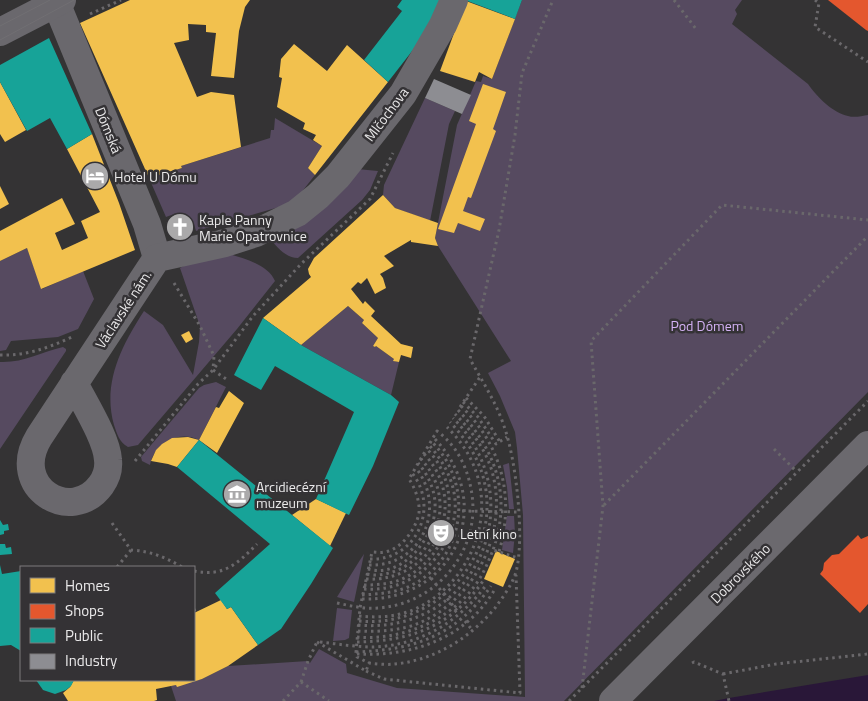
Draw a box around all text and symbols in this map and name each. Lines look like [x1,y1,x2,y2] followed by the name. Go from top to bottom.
[359,83,413,145] street label: Mlčochova
[90,104,128,156] street label: Dómská
[80,161,110,191] hotel icon: Hotel U Dómu
[114,166,197,187] place label: Hotel U Dómu
[199,209,307,246] place label: Kaple Panny Marie Opatrovnice
[165,212,195,242] church icon: Kaple Panny Marie Opatrovnice
[90,265,156,353] street label: Václavské nám.
[670,315,744,336] park label: Pod Dómem
[256,476,327,513] place label: Arcidiecézní muzeum
[222,479,252,509] museum icon: Arcidiecézní muzeum
[426,518,456,548] theatre icon: Letní kino
[460,523,517,544] place label: Letní kino
[705,538,775,608] street label: Dobrovského
[20,566,195,681] legend
[65,574,110,597] text: Homes
[65,599,104,622] text: Shops
[65,624,103,647] text: Public
[65,649,117,672] text: Industry

